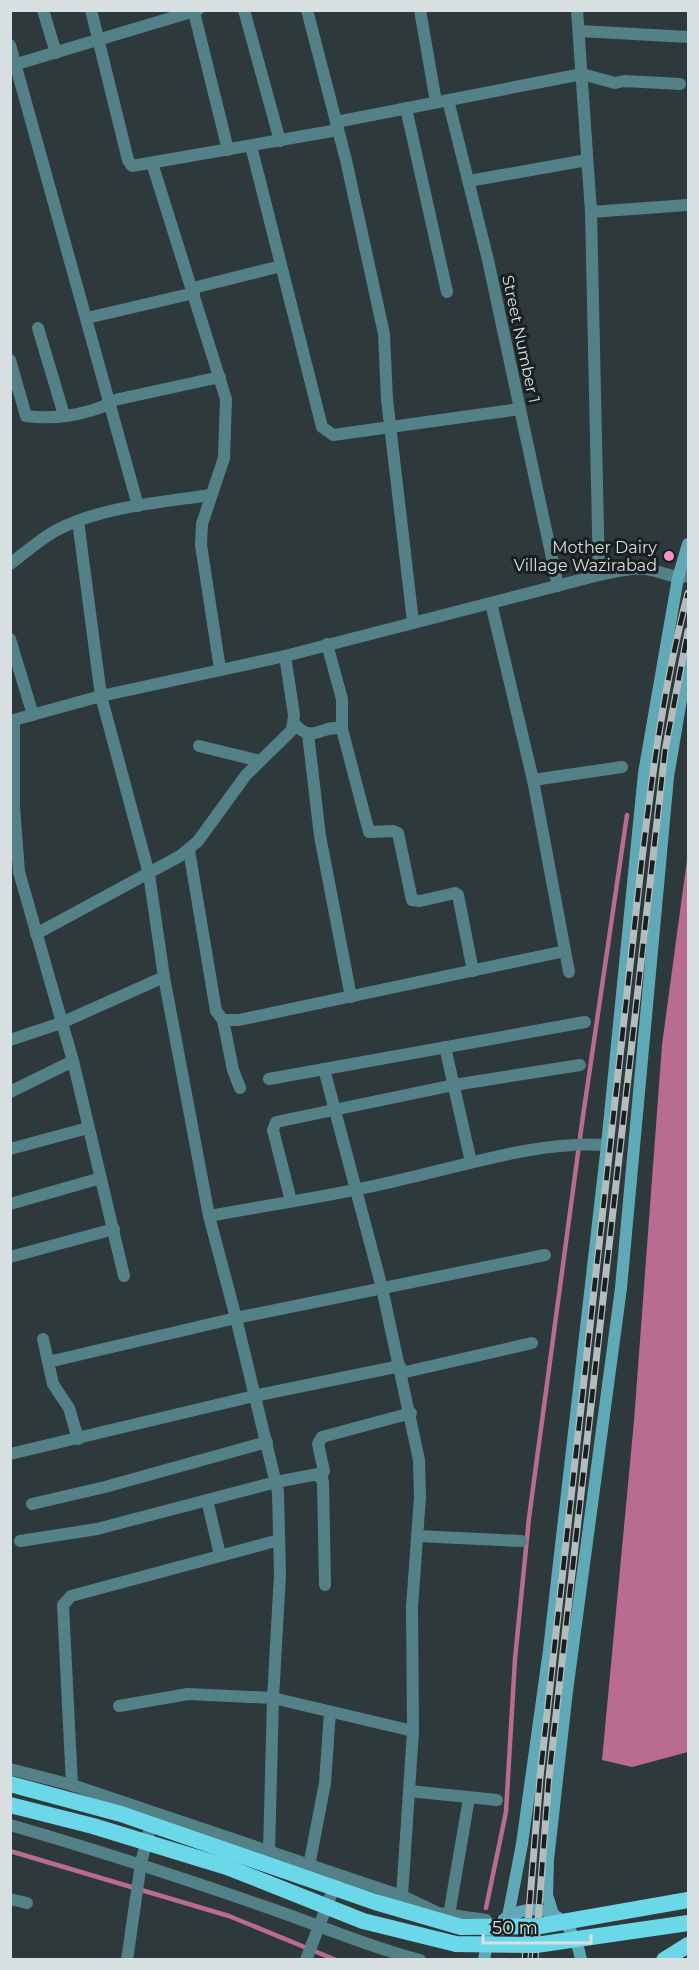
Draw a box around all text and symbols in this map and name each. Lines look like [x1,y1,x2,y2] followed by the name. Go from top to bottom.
[498,273,544,405] street label: Street Number 1
[514,538,657,575] place label: Mother Dairy Village Wazirabad
[662,549,676,563] marker: Mother Dairy Village Wazirabad
[483,1907,591,1945] scale bar
[492,1917,538,1939] text: 50 m

